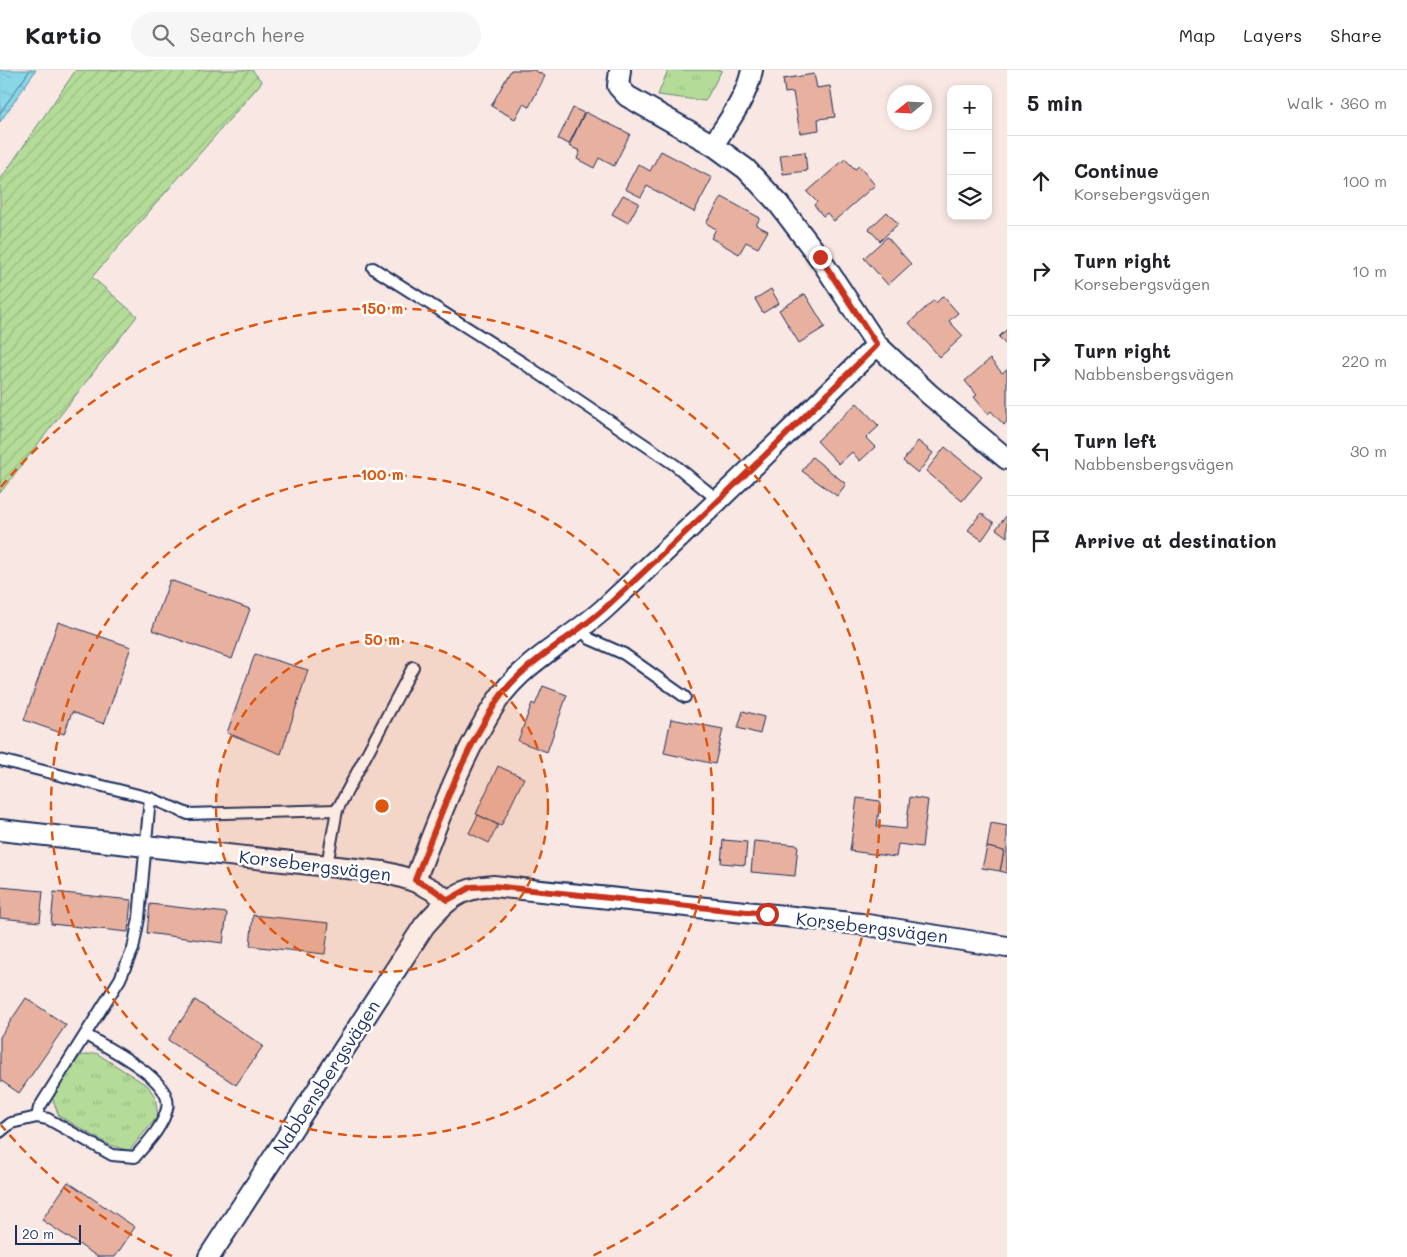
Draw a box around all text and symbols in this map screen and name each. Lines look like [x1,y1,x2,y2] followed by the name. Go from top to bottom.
[131,12,481,57] search box
[25,19,101,50] text: Kartio
[149,21,177,49] icon: search
[189,22,305,47] text: Search here
[1179,23,1215,47] text: Map
[1243,23,1302,47] text: Layers
[1330,23,1382,47] text: Share
[887,85,932,130] north arrow
[947,85,992,220] map controls
[947,85,992,130] button: +
[1027,89,1083,116] text: 5 min
[1286,92,1387,113] text: Walk · 360 m
[947,130,992,175] button: −
[1074,158,1159,183] text: Continue
[1027,167,1055,195] icon: ahead
[1342,170,1387,191] text: 100 m
[947,175,992,220] button: layers
[1074,183,1210,204] text: Korsebergsvägen
[809,246,832,269] route end
[1074,248,1171,273] text: Turn right
[1027,257,1055,285] icon: right
[1352,260,1387,281] text: 10 m
[1074,273,1210,294] text: Korsebergsvägen
[361,298,403,318] text: 150 m
[1074,338,1171,363] text: Turn right
[1027,347,1055,375] icon: right
[1341,350,1387,371] text: 220 m
[1074,363,1234,384] text: Nabbensbergsvägen
[1074,428,1157,453] text: Turn left
[1027,437,1055,465] icon: left
[1350,440,1387,461] text: 30 m
[1074,453,1234,474] text: Nabbensbergsvägen
[360,464,404,484] text: 100 m
[1027,527,1055,555] icon: arrive
[1074,528,1277,553] text: Arrive at destination
[364,629,400,649] text: 50 m
[373,797,391,815] centre of rings
[238,844,392,886] street label: Korsebergsvägen
[756,903,779,926] route start
[795,906,949,948] street label: Korsebergsvägen
[267,995,385,1159] street label: Nabbensbergsvägen
[15,1222,81,1245] scale bar
[22,1224,54,1243] text: 20 m

